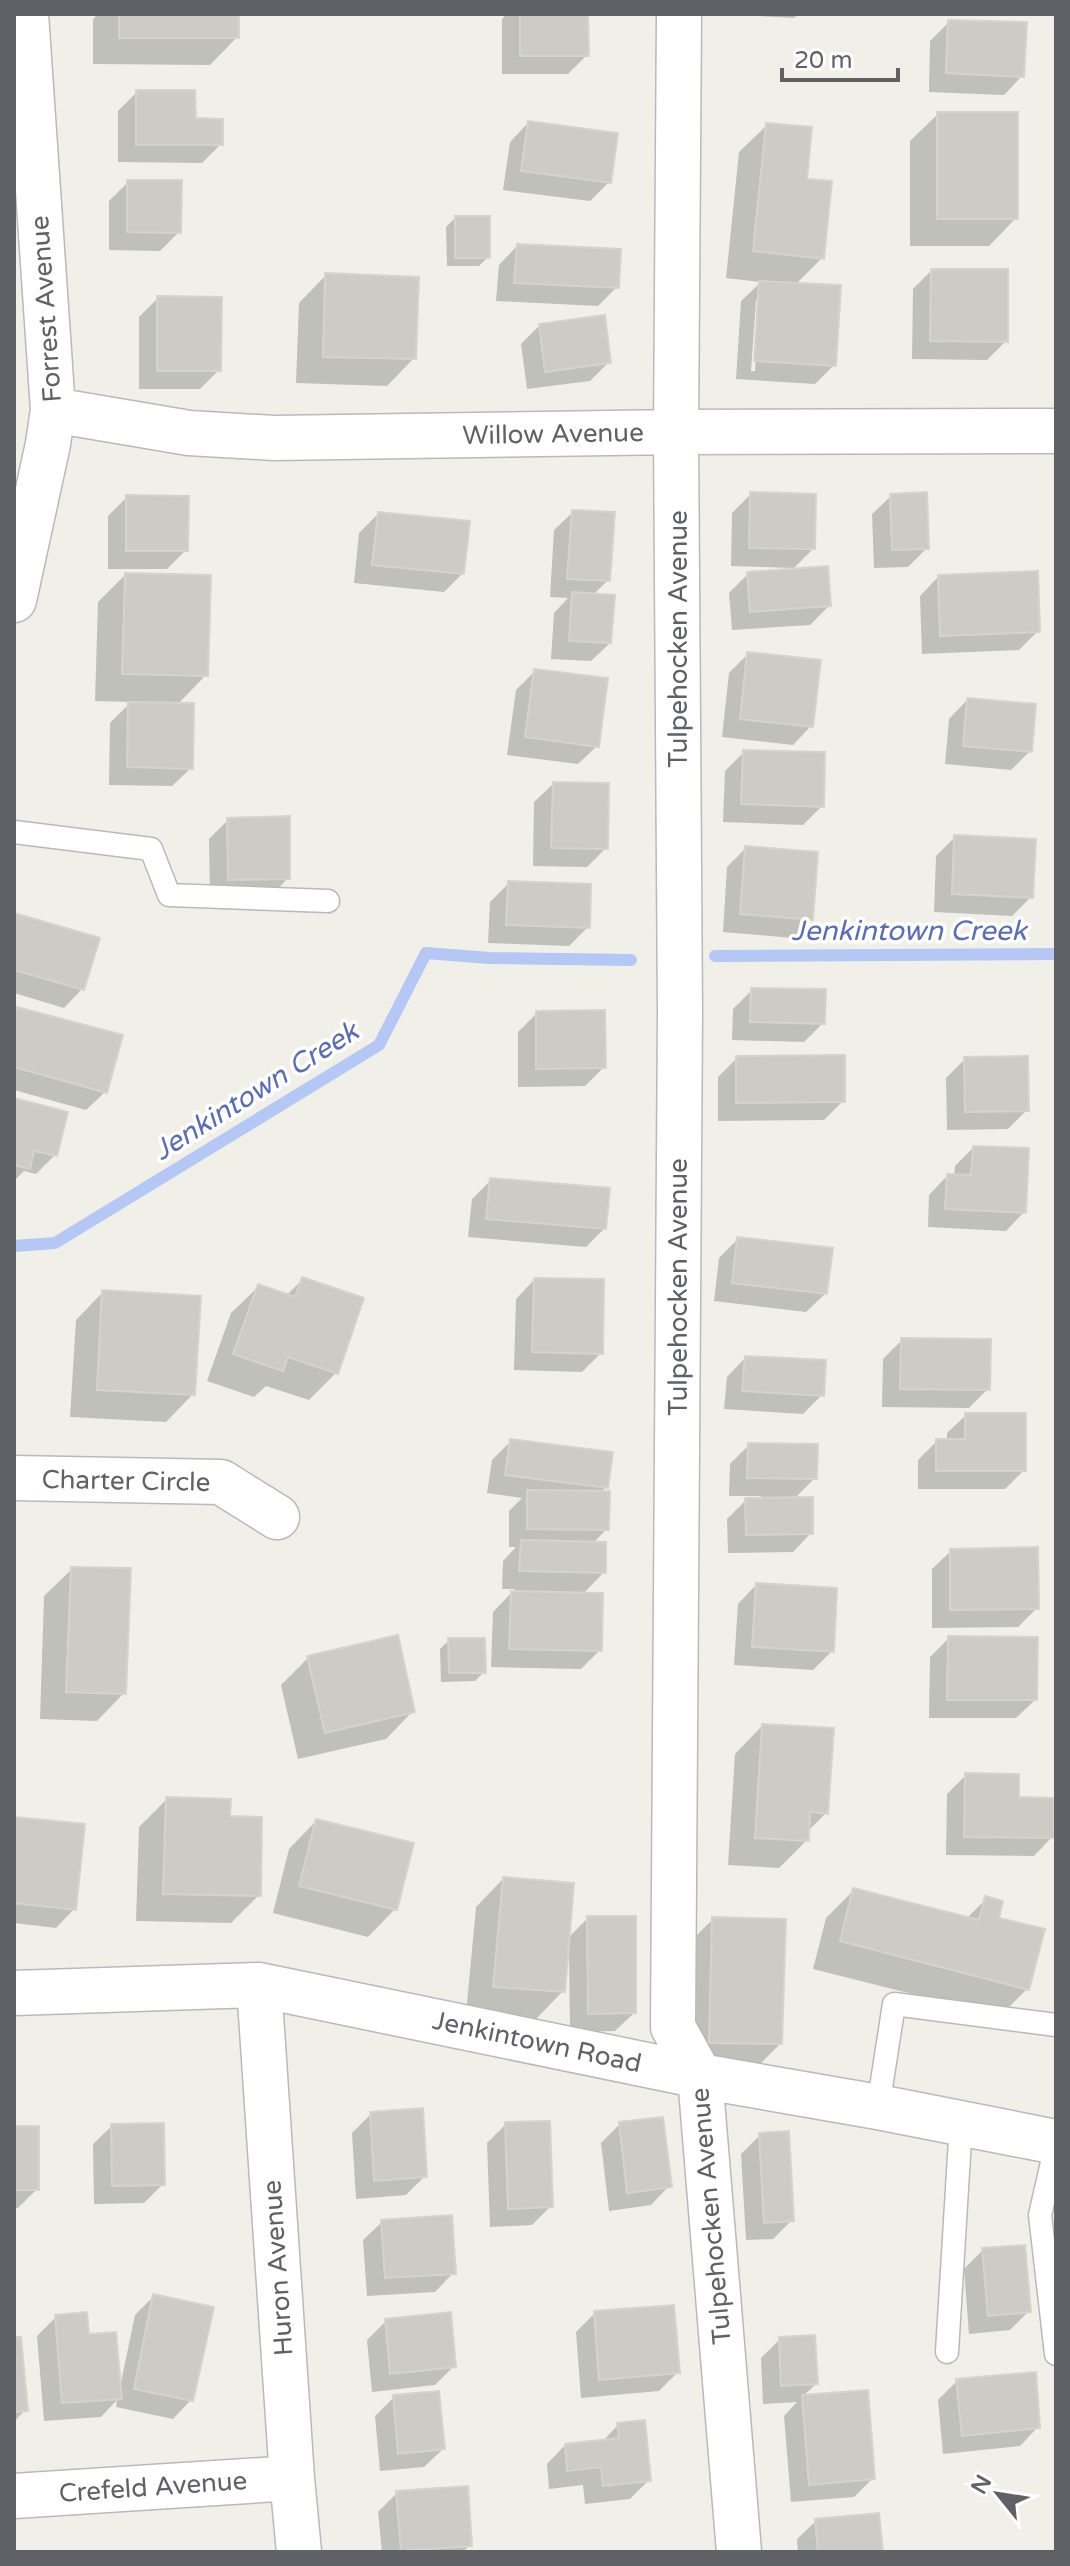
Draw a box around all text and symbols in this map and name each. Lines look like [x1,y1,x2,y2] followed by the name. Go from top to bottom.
[782,32,898,82] scale bar
[794,46,852,75] text: 20 m
[24,215,68,403] street label: Forrest Avenue
[462,417,644,451] street label: Willow Avenue
[663,510,694,768] street label: Tulpehocken Avenue
[791,914,1028,948] water label: Jenkintown Creek
[147,1013,366,1168] water label: Jenkintown Creek
[663,1158,694,1416] street label: Tulpehocken Avenue
[41,1464,211,1498] street label: Charter Circle
[430,2005,644,2079] street label: Jenkintown Road
[684,2086,738,2346] street label: Tulpehocken Avenue
[256,2179,300,2357] street label: Huron Avenue
[958,2454,1038,2534] north arrow
[58,2465,248,2509] street label: Crefeld Avenue
[966,2470,997,2499] text: N

